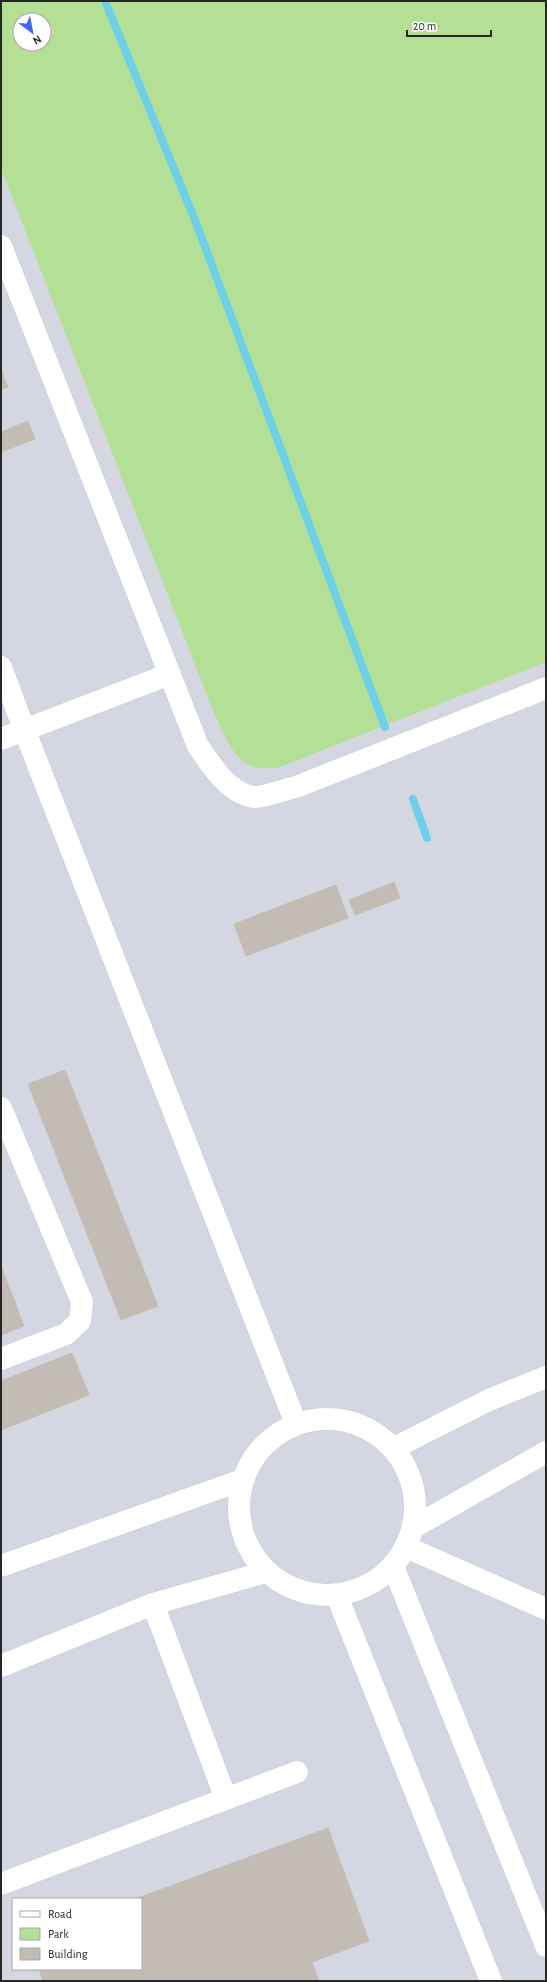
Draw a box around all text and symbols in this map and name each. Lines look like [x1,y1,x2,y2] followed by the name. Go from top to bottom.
[12,12,52,52] north arrow
[407,12,491,38] scale bar
[413,20,436,32] text: 20 m
[31,33,43,47] text: N
[12,1898,142,1970] legend
[48,1908,72,1920] text: Road
[48,1928,69,1940] text: Park
[48,1948,88,1960] text: Building

